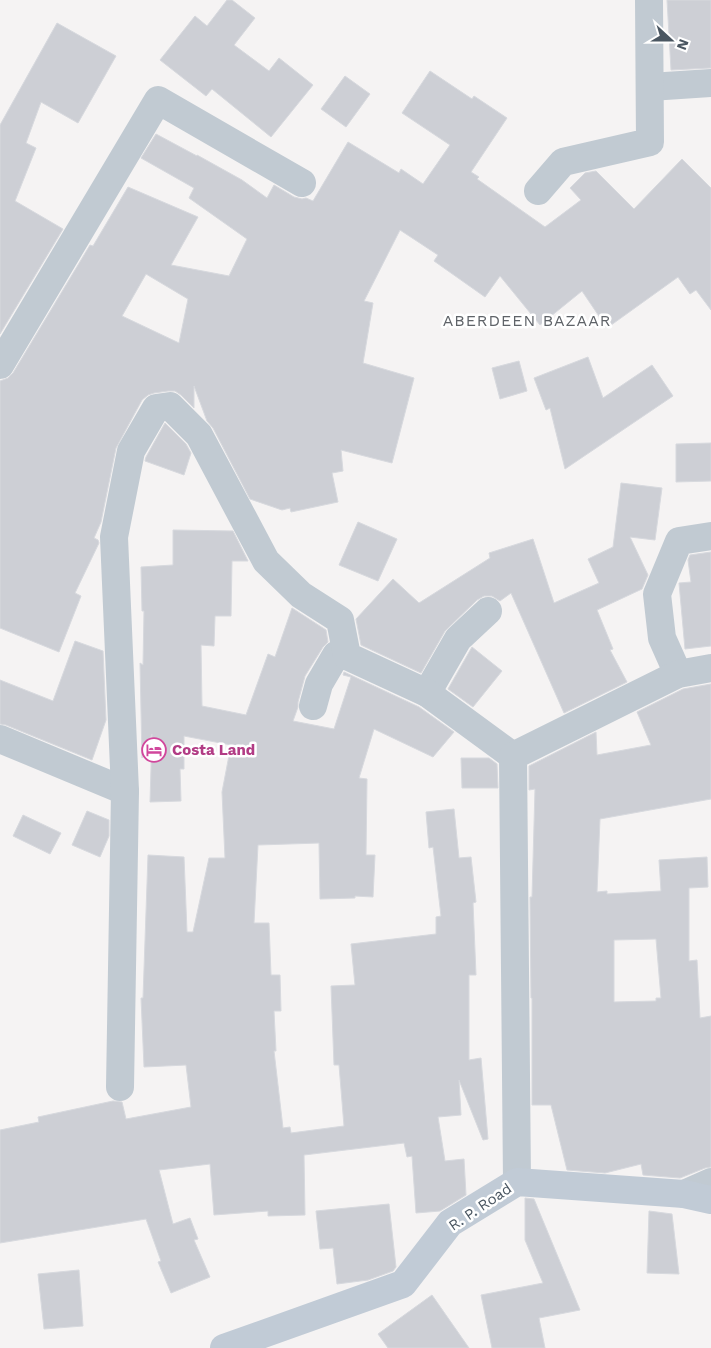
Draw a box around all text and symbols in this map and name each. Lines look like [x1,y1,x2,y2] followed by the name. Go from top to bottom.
[646,15,696,65] north arrow
[674,37,692,52] text: N
[443,311,611,330] district label: ABERDEEN BAZAAR
[141,737,167,763] hotel icon: Costa Land
[172,741,255,759] place label: Costa Land
[445,1179,515,1235] street label: R. P. Road

